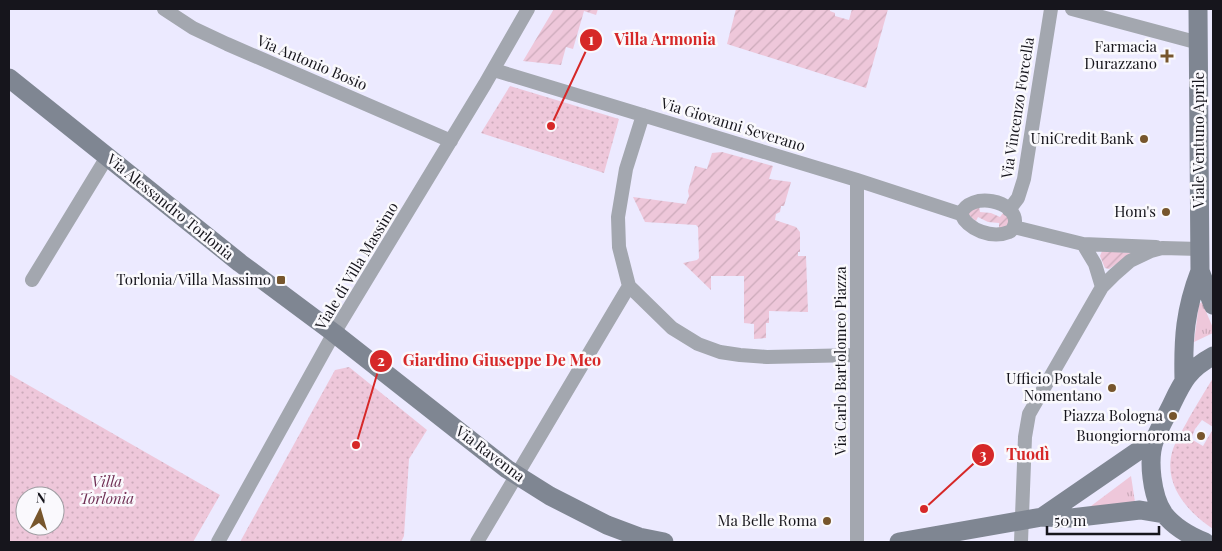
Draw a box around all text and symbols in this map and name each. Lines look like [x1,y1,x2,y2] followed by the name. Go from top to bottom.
[579,24,726,55] callout: Villa Armonia
[613,28,716,49] text: Villa Armonia
[253,29,371,94] street label: Via Antonio Bosio
[588,29,594,49] text: 1
[996,35,1038,181] street label: Via Vincenzo Forcella
[1084,36,1158,73] place label: Farmacia Durazzano
[1161,50,1173,62] marker: Farmacia Durazzano
[1188,72,1208,209] street label: Viale Ventuno Aprile
[658,92,808,156] street label: Via Giovanni Severano
[1031,128,1135,148] place label: UniCredit Bank
[1138,133,1150,145] marker: UniCredit Bank
[102,148,239,264] street label: Via Alessandro Torlonia
[310,198,402,334] street label: Viale di Villa Massimo
[1114,201,1156,221] place label: Hom's
[1160,206,1172,218] marker: Hom's
[830,266,850,457] street label: Via Carlo Bartolomeo Piazza
[116,269,271,289] place label: Torlonia/Villa Massimo
[275,274,287,286] marker: Torlonia/Villa Massimo
[368,345,611,376] callout: Giardino Giuseppe De Meo
[403,349,601,370] text: Giardino Giuseppe De Meo
[377,350,385,370] text: 2
[1006,368,1102,405] place label: Ufficio Postale Nomentano
[1106,382,1118,394] marker: Ufficio Postale Nomentano
[1063,405,1164,425] place label: Piazza Bologna
[1167,410,1179,422] marker: Piazza Bologna
[451,420,530,486] street label: Via Ravenna
[1076,425,1192,445] place label: Buongiornoroma
[1195,430,1207,442] marker: Buongiornoroma
[971,439,1059,470] callout: Tuodì
[1006,443,1050,464] text: Tuodì
[979,444,987,464] text: 3
[80,471,134,508] park label: Villa Torlonia
[15,486,65,536] north arrow
[35,488,47,507] text: N
[1047,504,1160,536] scale bar
[718,510,818,530] place label: Ma Belle Roma
[1054,510,1087,530] text: 50 m
[821,515,833,527] marker: Ma Belle Roma

